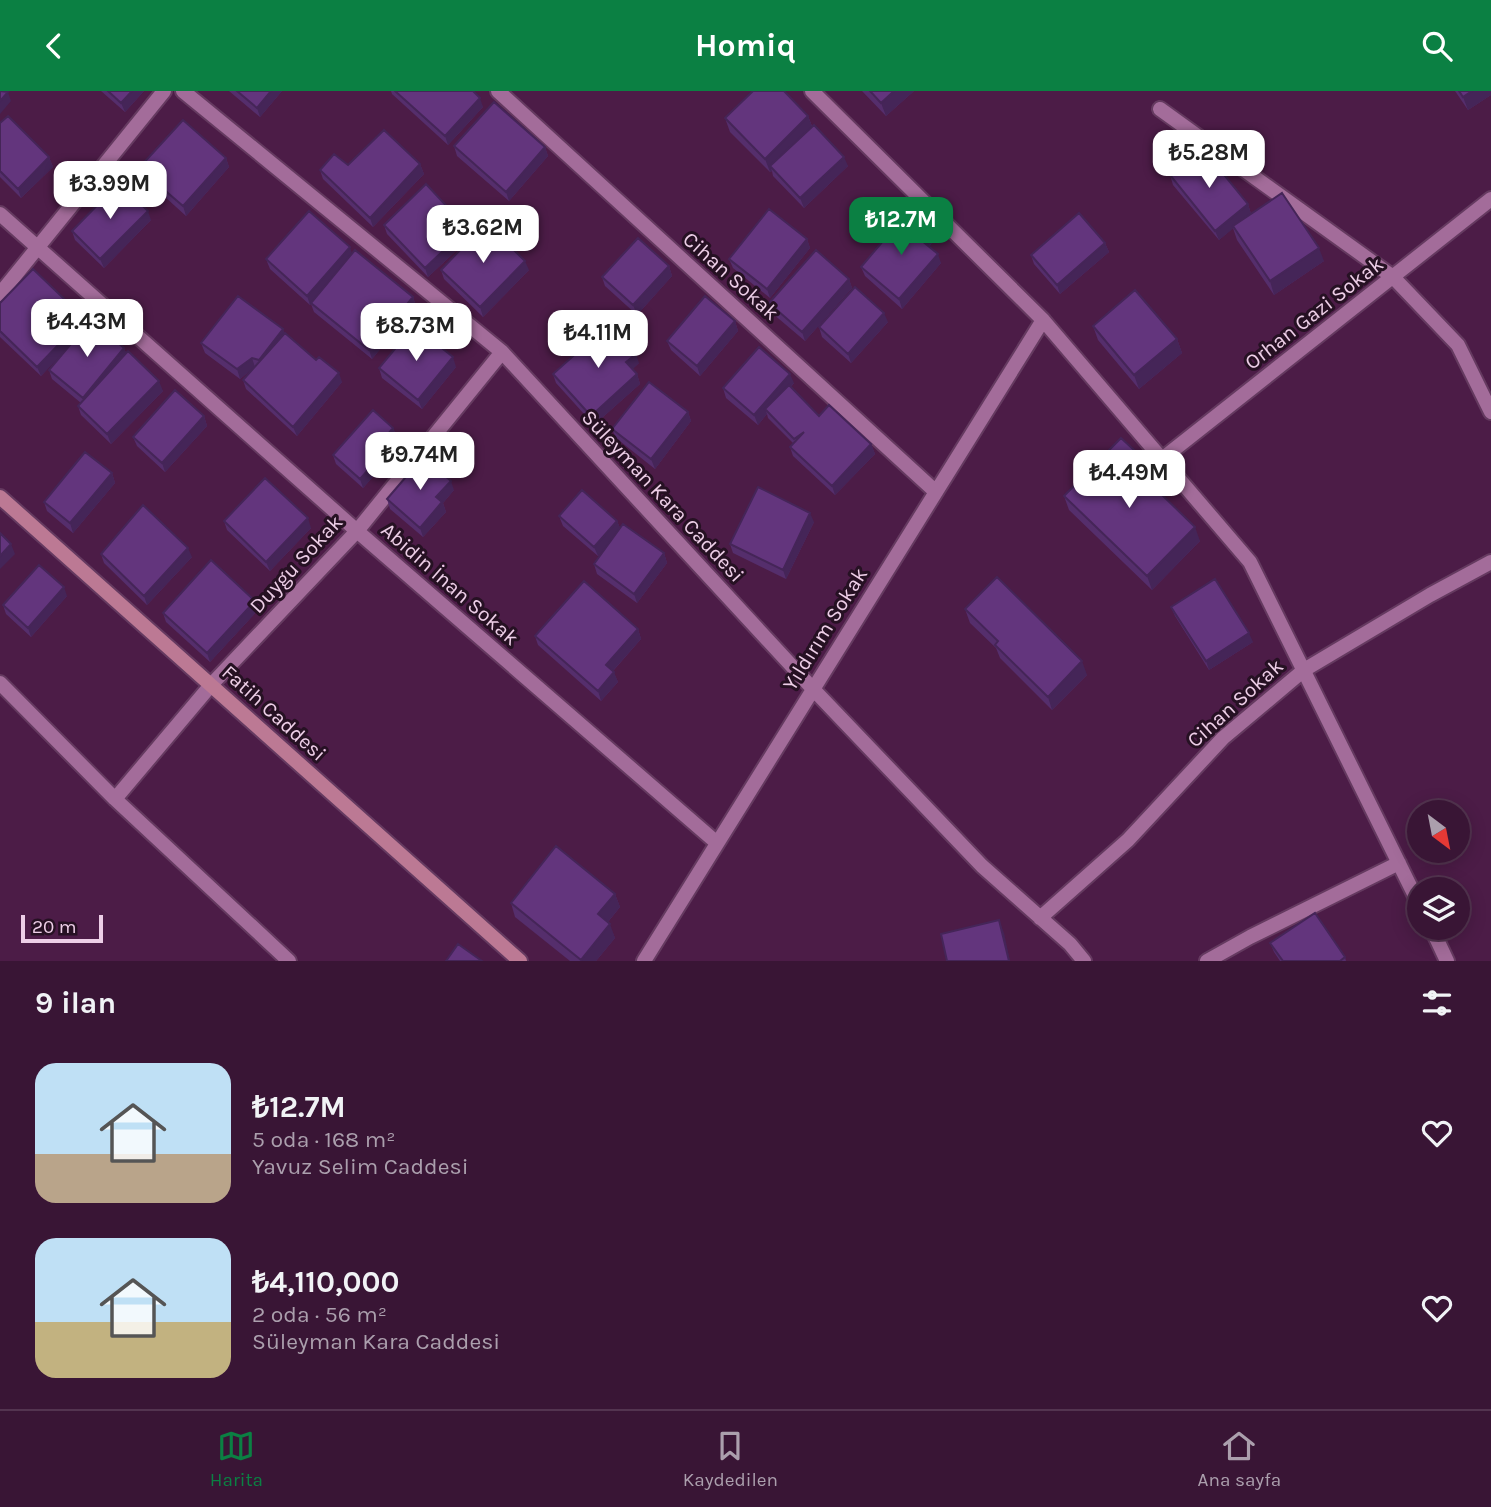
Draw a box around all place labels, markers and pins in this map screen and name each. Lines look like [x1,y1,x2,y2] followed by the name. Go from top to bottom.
[1152,131,1266,190] pin: ₺5.28M
[53,162,167,221] pin: ₺3.99M
[844,197,958,257] pin: ₺12.7M
[426,205,540,265] pin: ₺3.62M
[30,299,144,359] pin: ₺4.43M
[359,303,473,363] pin: ₺8.73M
[541,310,655,370] pin: ₺4.11M
[363,433,477,492] pin: ₺9.74M
[1072,451,1186,510] pin: ₺4.49M

